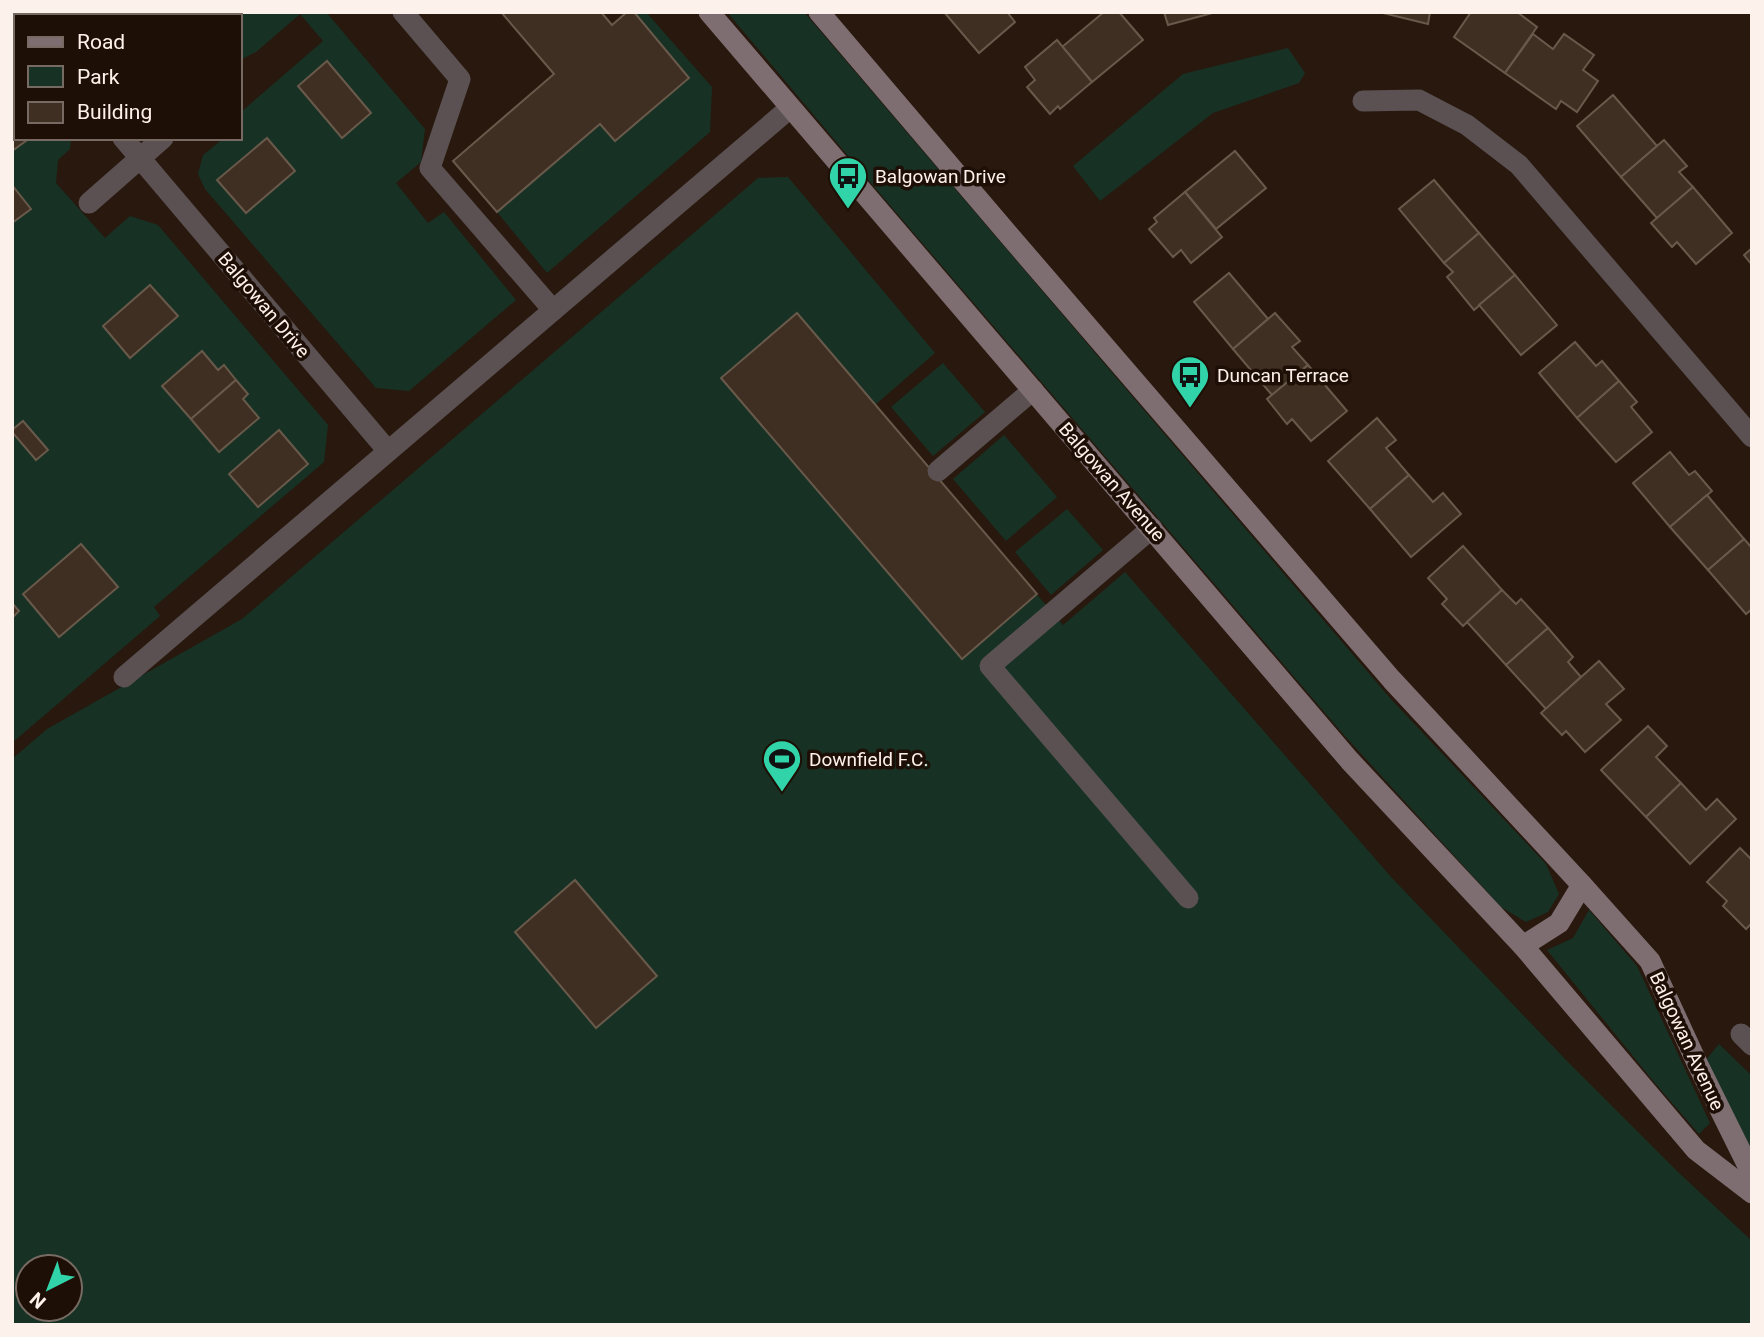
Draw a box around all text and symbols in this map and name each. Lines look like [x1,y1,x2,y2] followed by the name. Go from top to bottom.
[14,14,242,140] legend
[77,30,125,54] text: Road
[77,65,120,89] text: Park
[77,100,152,124] text: Building
[827,155,869,210] bus stop icon: Balgowan Drive
[875,165,1006,188] place label: Balgowan Drive
[213,248,315,362] street label: Balgowan Drive
[1169,354,1211,409] bus stop icon: Duncan Terrace
[1217,364,1349,387] place label: Duncan Terrace
[1054,418,1170,546] street label: Balgowan Avenue
[761,738,803,793] sports icon: Downfield F.C.
[809,748,928,771] place label: Downfield F.C.
[1645,968,1729,1114] street label: Balgowan Avenue
[14,1253,84,1323] north arrow
[25,1287,51,1313] text: N

